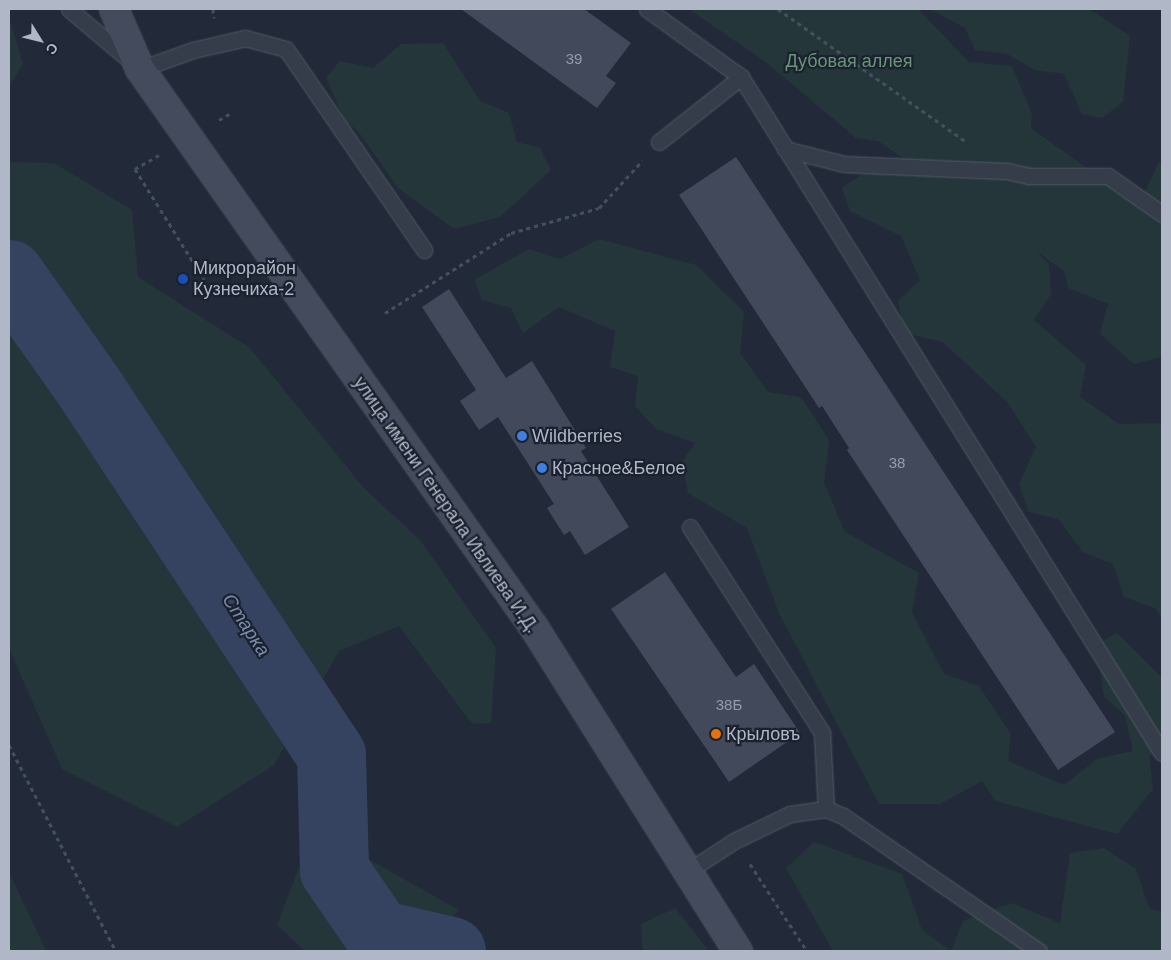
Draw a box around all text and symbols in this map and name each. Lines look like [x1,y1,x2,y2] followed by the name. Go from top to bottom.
[15,15,65,65] north arrow
[43,40,62,58] text: С
[566,50,582,68] house number: 39
[785,50,913,72] park label: Дубовая аллея
[193,258,296,300] place label: Микрорайон Кузнечиха-2
[177,273,189,285] marker: Микрорайон Кузнечиха-2
[349,373,543,637] street label: улица имени Генерала Ивлиева И.Д.
[532,425,622,447] place label: Wildberries
[516,430,528,442] marker: Wildberries
[889,454,905,472] house number: 38
[552,457,685,479] place label: Красное&Белое
[536,462,548,474] marker: Красное&Белое
[217,589,275,661] water label: Старка
[716,696,742,714] house number: 38Б
[726,723,800,745] place label: Крыловъ
[710,728,722,740] marker: Крыловъ

